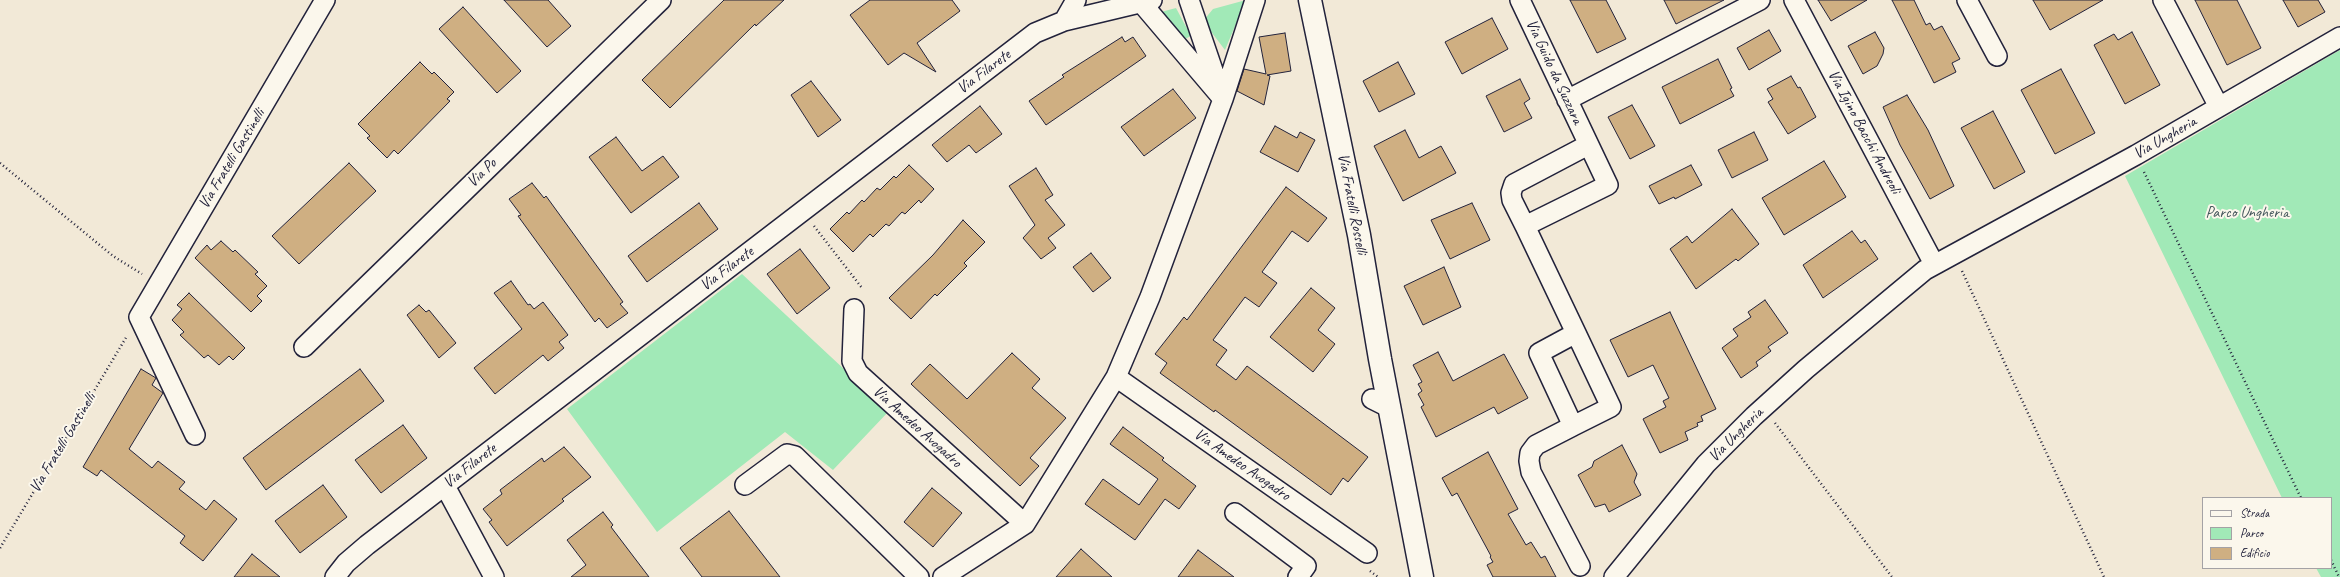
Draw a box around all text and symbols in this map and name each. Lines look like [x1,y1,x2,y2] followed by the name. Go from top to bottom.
[1521,17,1587,127] street label: Via Guido da Suzzara
[953,46,1015,98] street label: Via Filarete
[1823,67,1905,197] street label: Via Igino Bacchi Andreoli
[195,106,269,212] street label: Via Fratelli Gastinelli
[2130,112,2200,164] street label: Via Ungheria
[1333,152,1371,256] street label: Via Fratelli Rosselli
[463,154,501,192] street label: Via Po
[2205,203,2289,223] park label: Parco Ungheria
[696,243,758,295] street label: Via Filarete
[869,382,965,472] street label: Via Amedeo Avogadro
[26,390,100,496] street label: Via Fratelli Gastinelli
[1705,404,1767,466] street label: Via Ungheria
[1190,425,1294,505] street label: Via Amedeo Avogadro
[440,439,500,493] street label: Via Filarete
[2202,497,2332,569] legend
[2240,505,2269,521] text: Strada
[2240,525,2263,541] text: Parco
[2240,545,2270,561] text: Edificio

